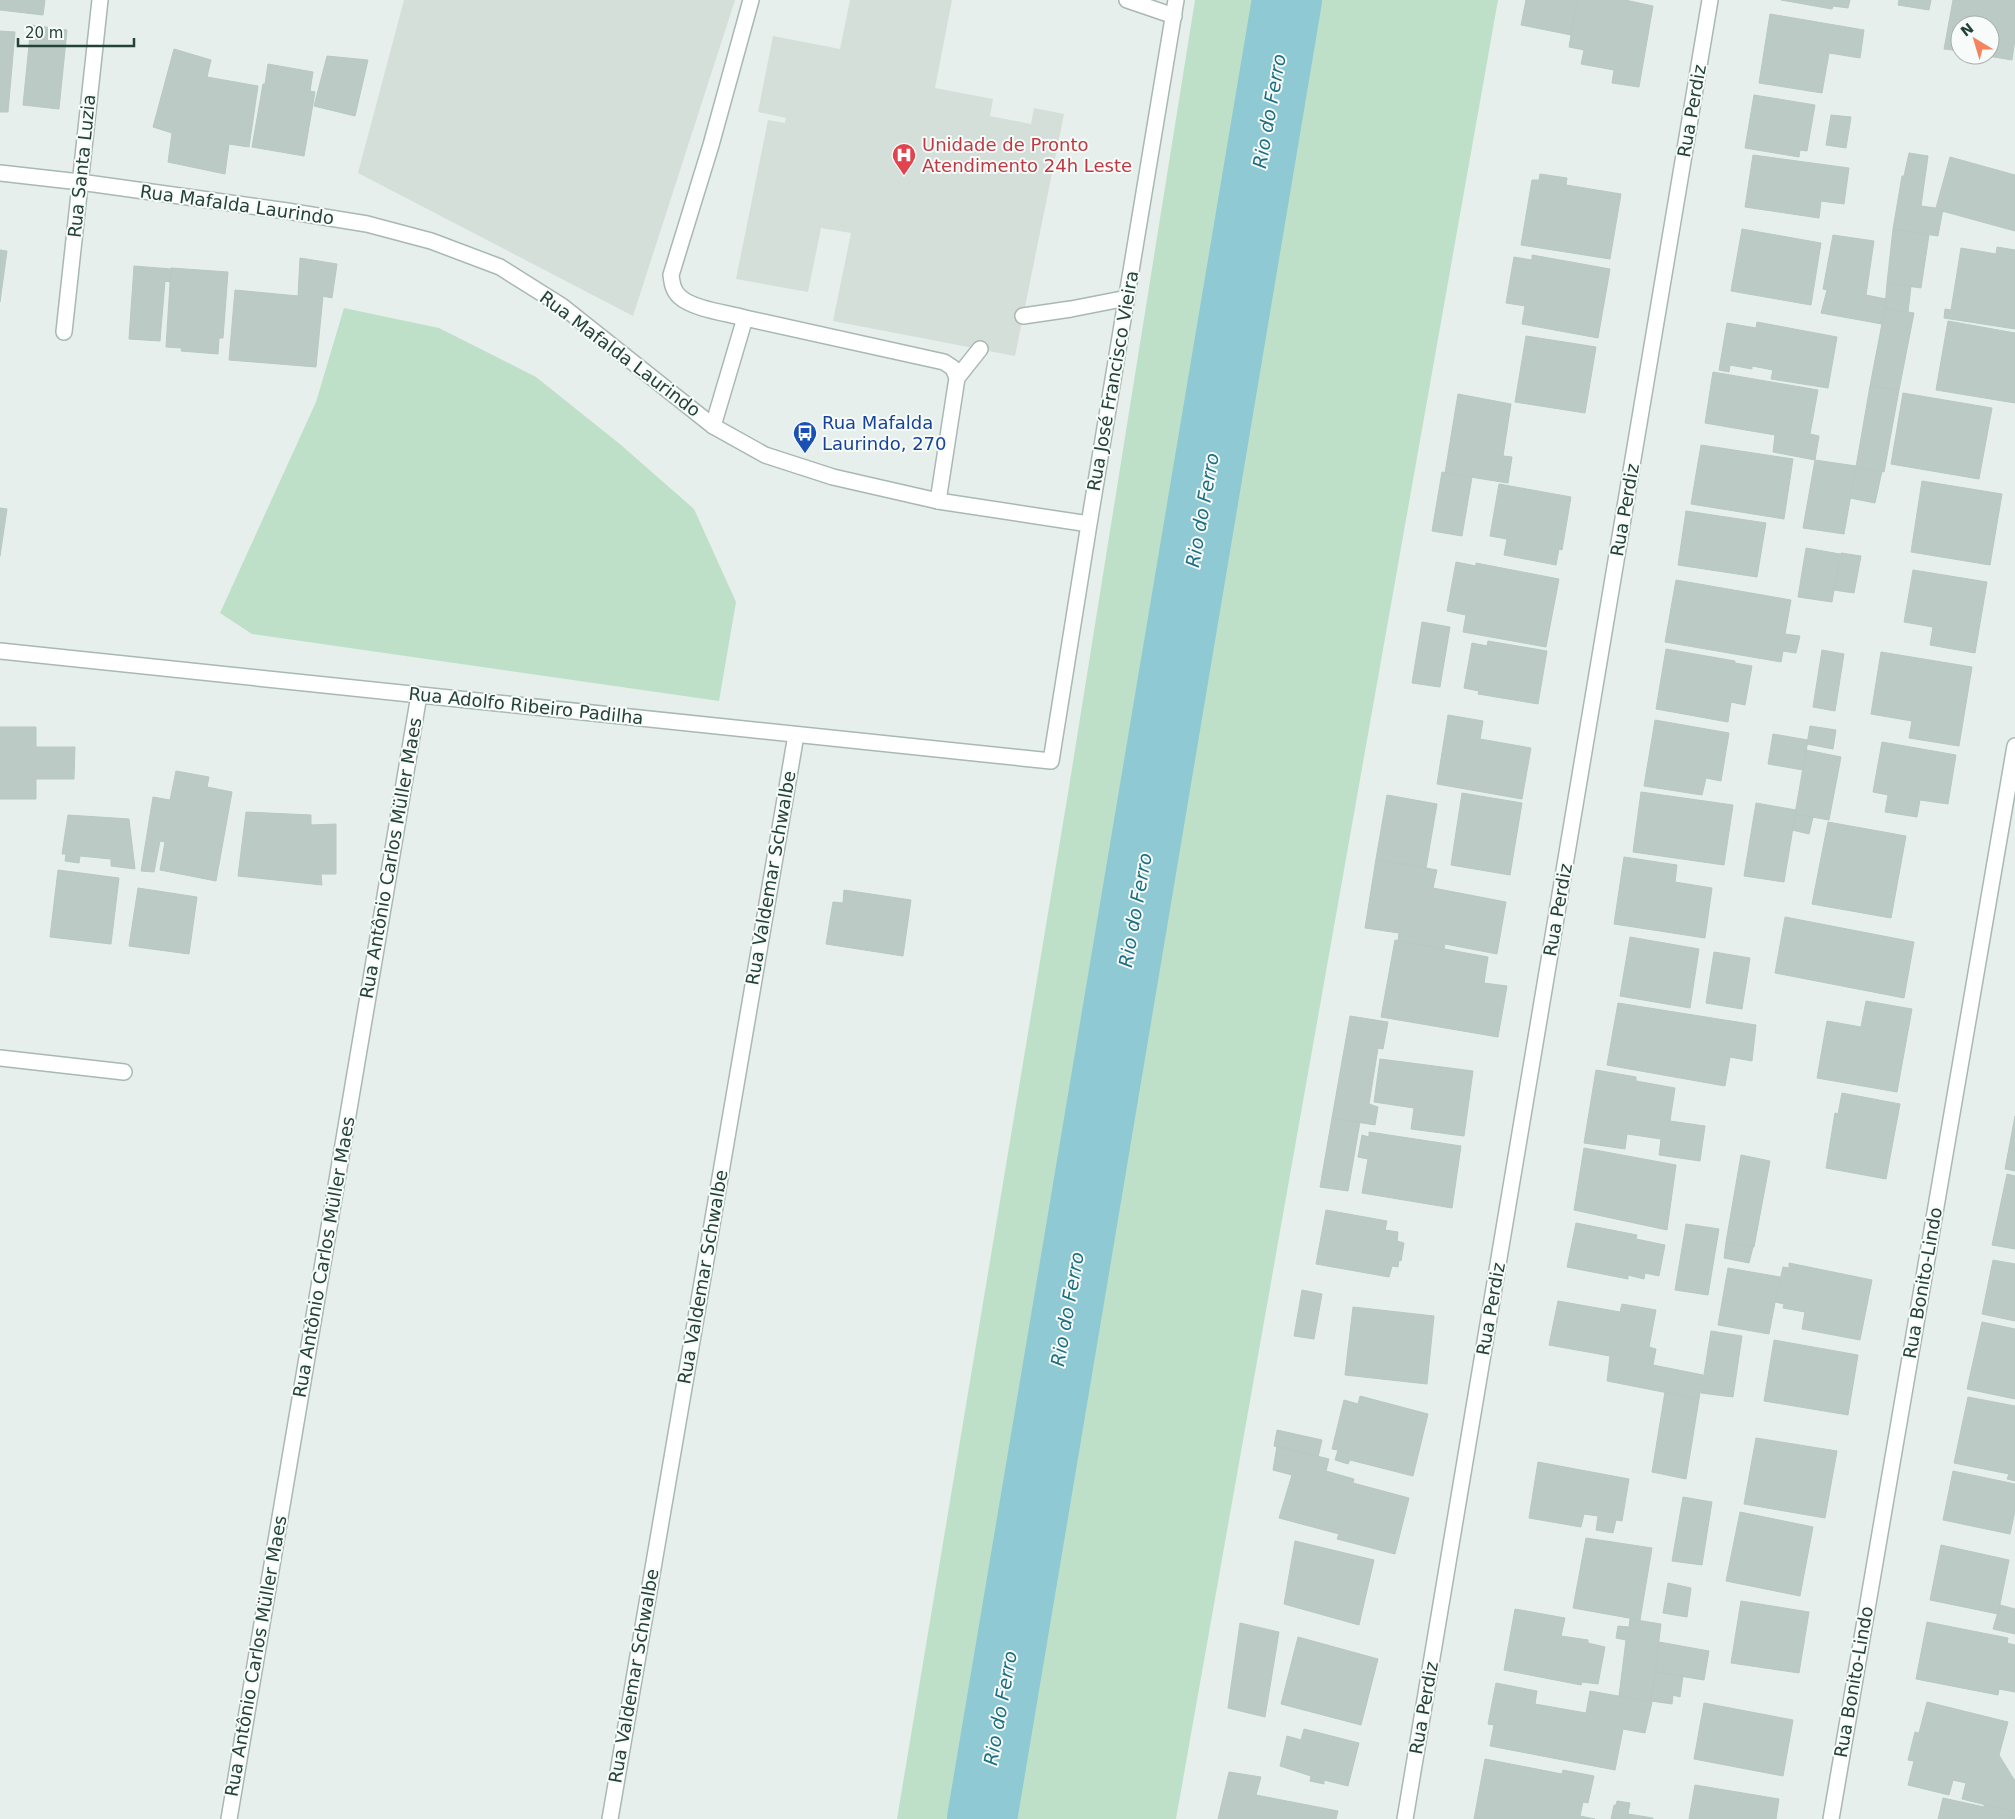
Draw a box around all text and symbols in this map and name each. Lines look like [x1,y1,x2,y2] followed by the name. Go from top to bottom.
[18,15,134,47] scale bar
[1950,15,2000,65] north arrow
[1957,20,1977,40] text: N
[25,24,63,42] text: 20 m
[1248,52,1290,170] water label: Rio do Ferro
[1673,63,1710,159] street label: Rua Perdiz
[64,93,99,239] street label: Rua Santa Luzia
[922,134,1132,176] place label: Unidade de Pronto Atendimento 24h Leste
[891,142,917,176] hospital icon: Unidade de Pronto Atendimento 24h Leste
[139,180,335,229] street label: Rua Mafalda Laurindo
[1083,269,1142,493] street label: Rua José Francisco Vieira
[536,286,705,421] street label: Rua Mafalda Laurindo
[822,412,947,454] place label: Rua Mafalda Laurindo, 270
[792,420,818,454] bus stop icon: Rua Mafalda Laurindo, 270
[1181,451,1223,569] water label: Rio do Ferro
[1606,462,1643,558] street label: Rua Perdiz
[408,683,645,728] street label: Rua Adolfo Ribeiro Padilha
[355,716,426,1000] street label: Rua Antônio Carlos Müller Maes
[741,769,800,987] street label: Rua Valdemar Schwalbe
[1114,851,1156,969] water label: Rio do Ferro
[1539,862,1576,958] street label: Rua Perdiz
[288,1115,359,1399] street label: Rua Antônio Carlos Müller Maes
[673,1168,732,1386] street label: Rua Valdemar Schwalbe
[1899,1206,1946,1360] street label: Rua Bonito-Lindo
[1046,1250,1088,1368] water label: Rio do Ferro
[1472,1261,1509,1357] street label: Rua Perdiz
[220,1514,291,1798] street label: Rua Antônio Carlos Müller Maes
[604,1567,663,1785] street label: Rua Valdemar Schwalbe
[1830,1605,1877,1759] street label: Rua Bonito-Lindo
[979,1649,1021,1767] water label: Rio do Ferro
[1405,1660,1442,1756] street label: Rua Perdiz

